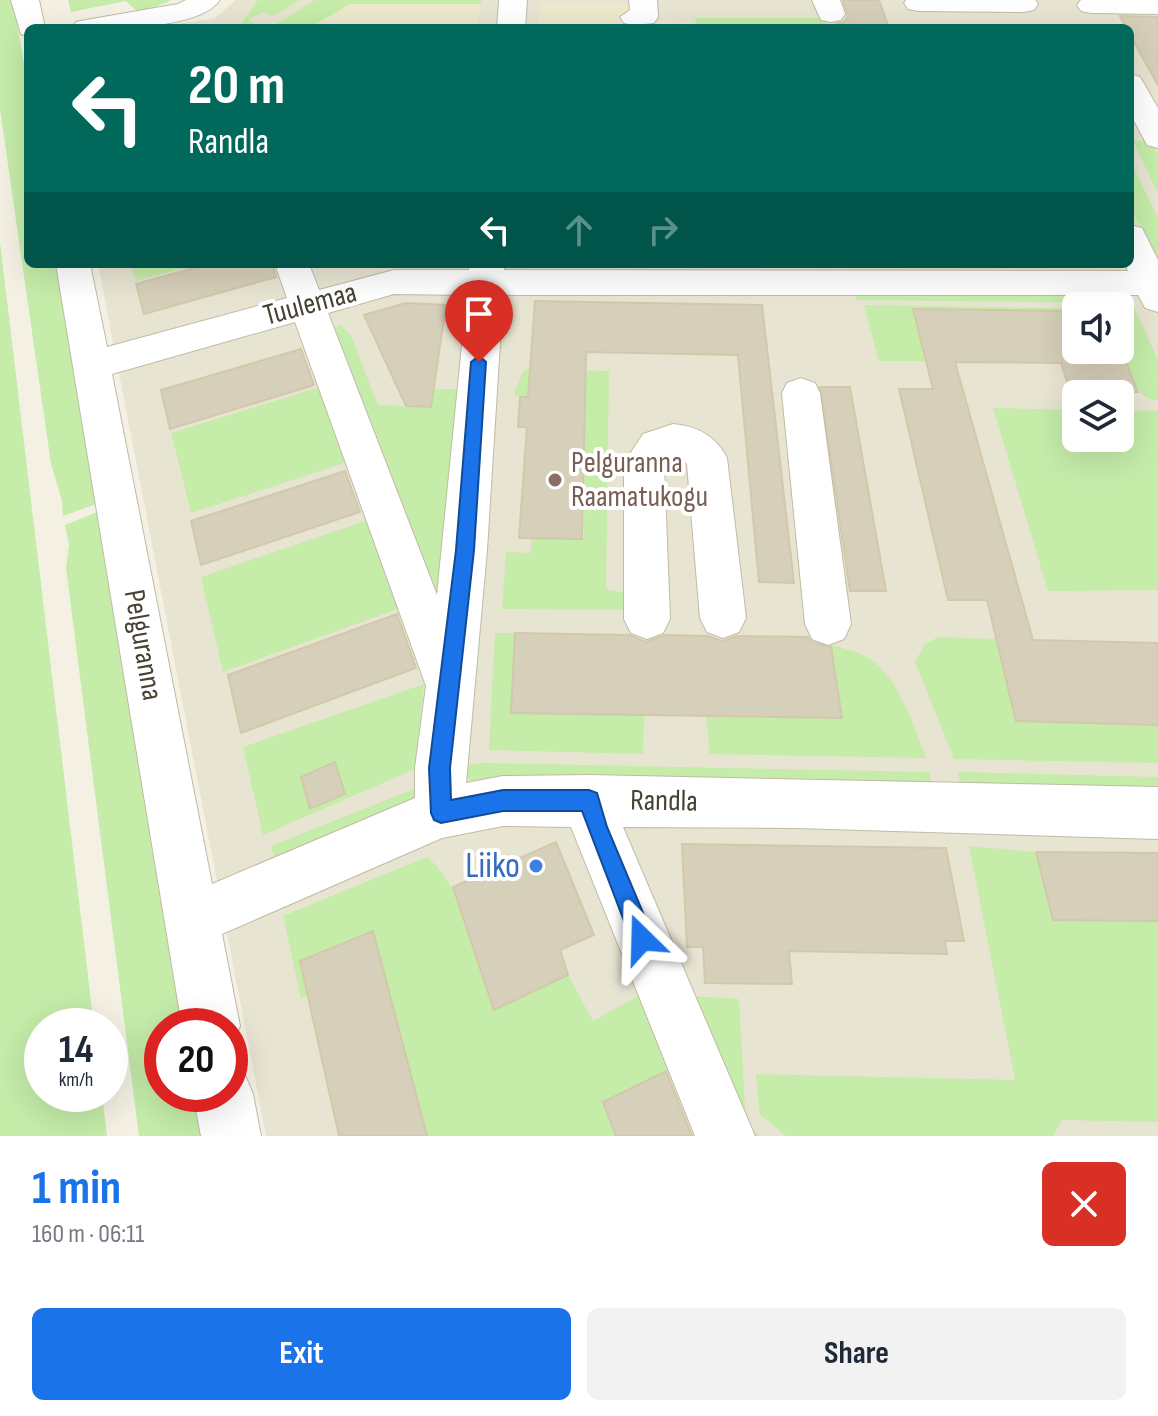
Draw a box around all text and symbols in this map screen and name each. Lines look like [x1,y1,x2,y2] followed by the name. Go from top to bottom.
[188,53,285,120] text: 20 m
[56,56,160,160] icon: left
[188,121,269,164] text: Randla
[473,208,517,252] icon: left
[557,208,601,252] icon: ahead
[641,208,685,252] icon: right
[259,274,361,334] street label: Tuulemaa
[445,280,513,362] pin
[457,292,501,336] icon: arrive
[1062,292,1134,452] map controls
[1062,292,1134,364] button: sound
[1062,380,1134,452] button: layers
[571,445,708,515] place label: Pelguranna Raamatukogu
[546,471,564,489] marker: Pelguranna Raamatukogu
[116,587,170,703] street label: Pelguranna
[630,782,698,820] street label: Randla
[465,845,520,888] place label: Liiko
[527,857,545,875] marker: Liiko
[600,897,684,981] position arrow
[144,1008,248,1112] speed limit sign: 20
[59,1026,93,1074] text: 14
[59,1068,93,1092] text: km/h
[32,1160,121,1217] text: 1 min
[1042,1162,1126,1246] button: close
[32,1219,144,1250] text: 160 m · 06:11
[32,1308,571,1400] button: Exit
[587,1308,1126,1400] button: Share

